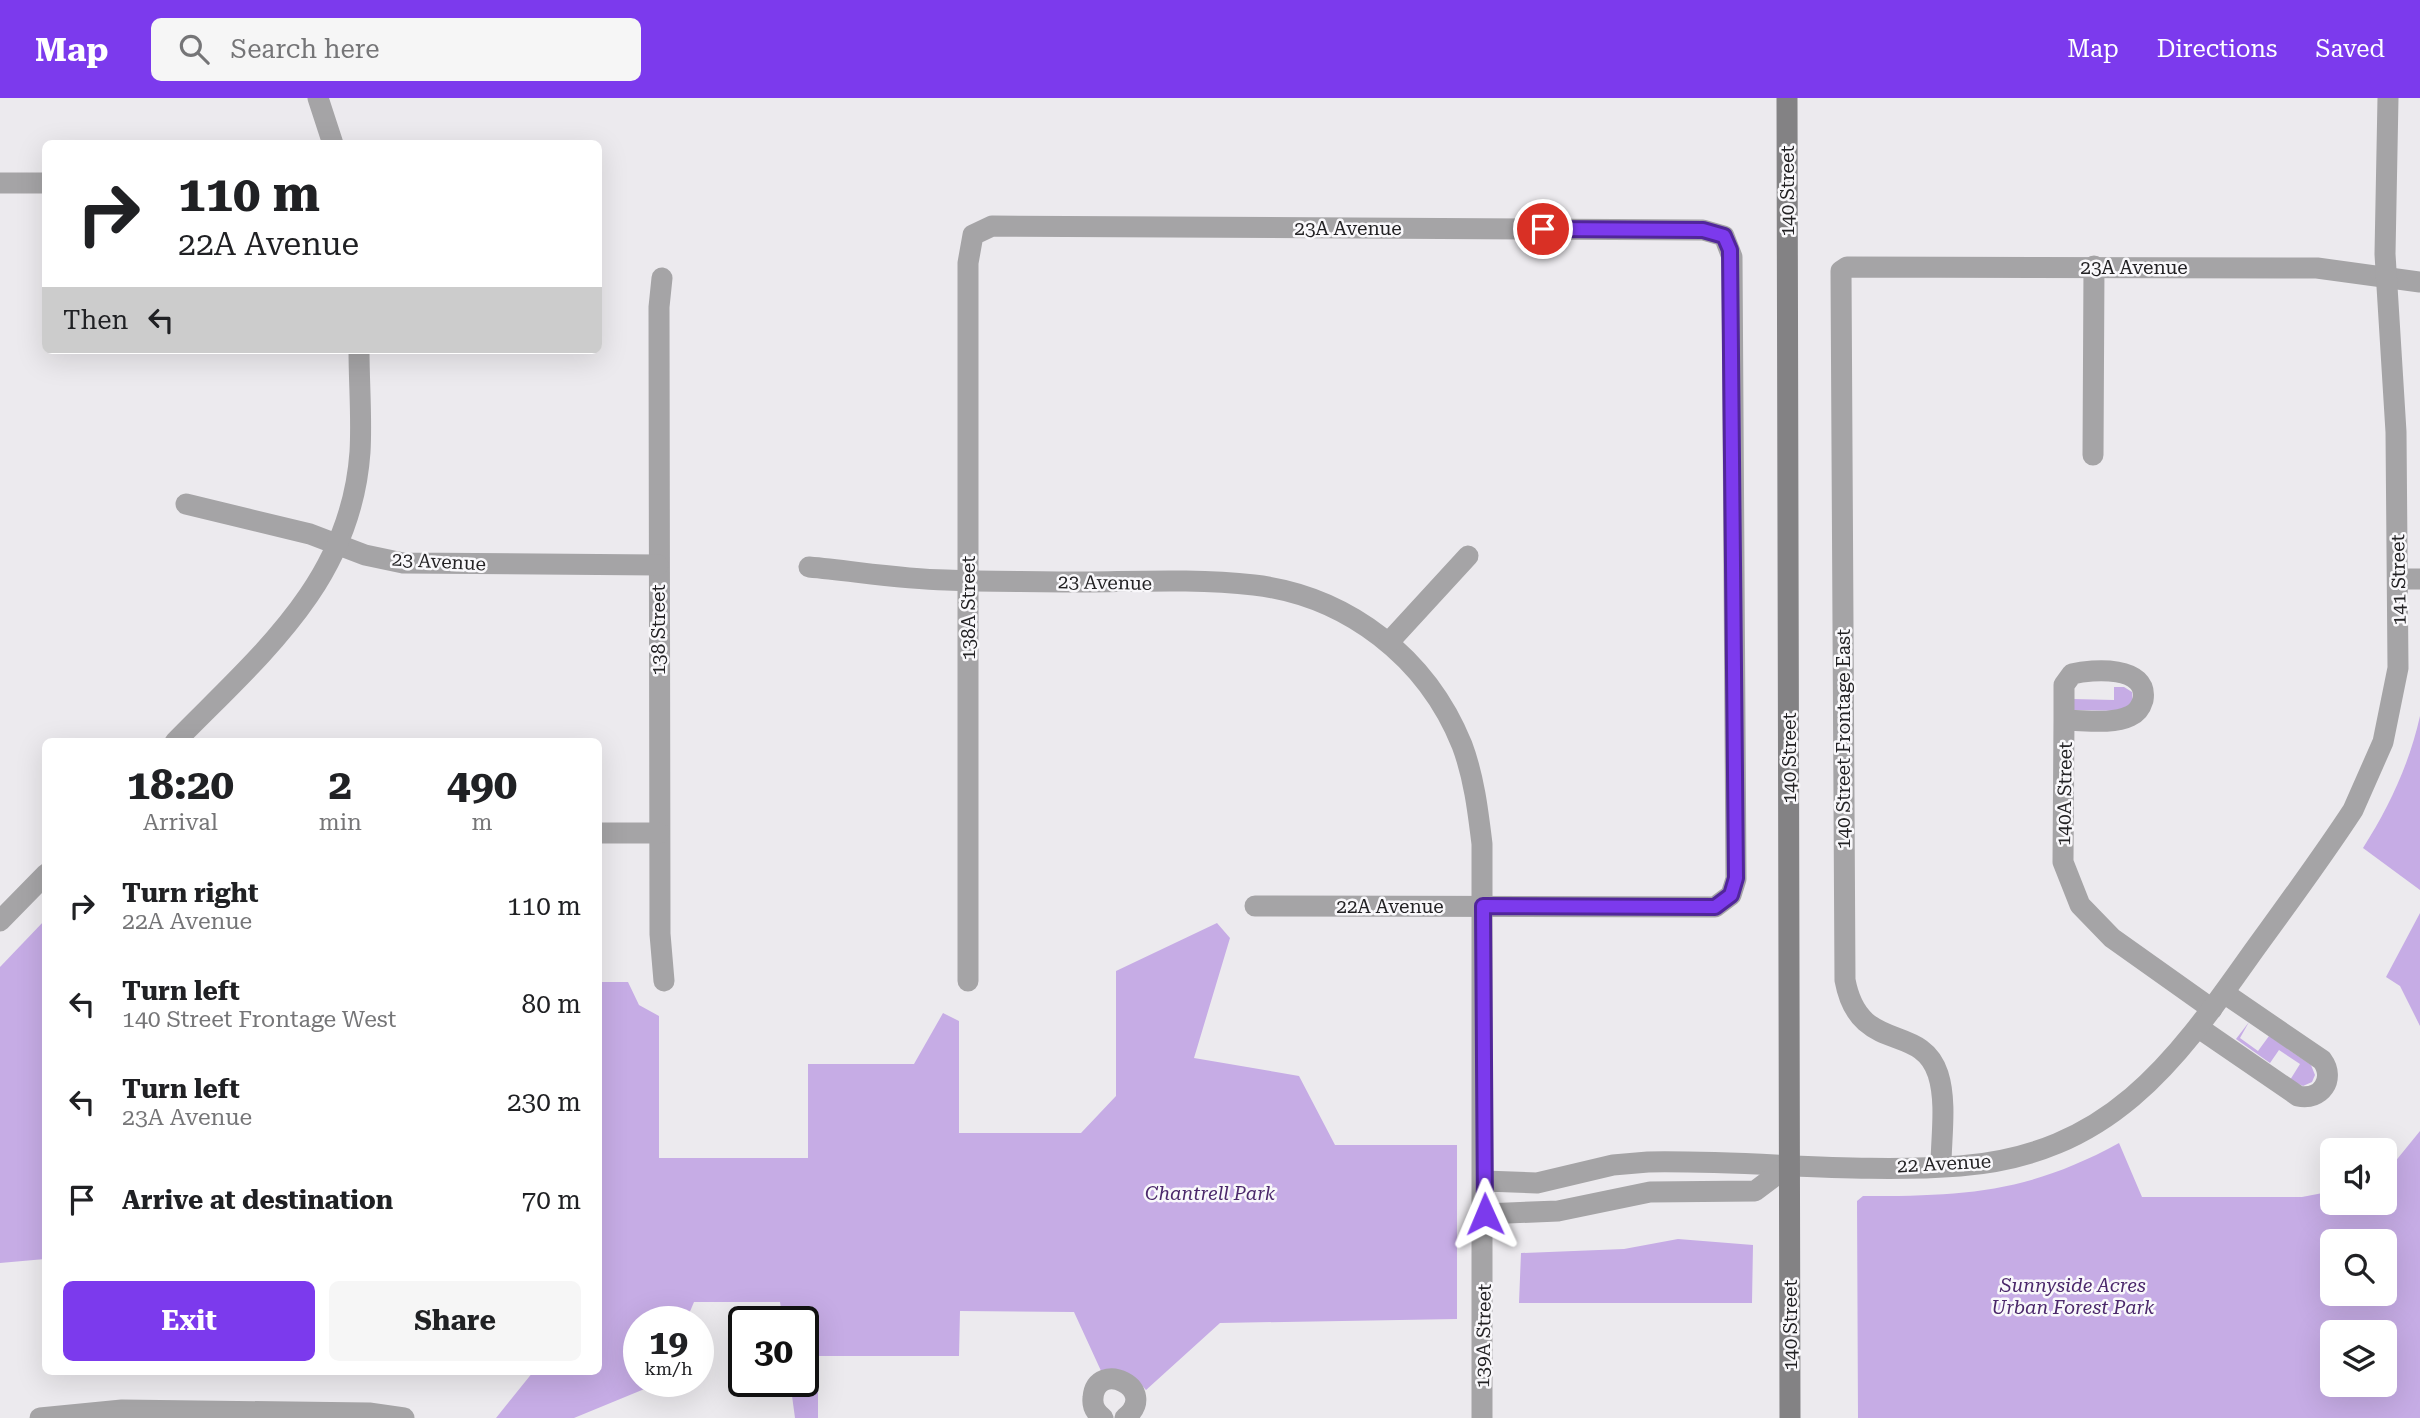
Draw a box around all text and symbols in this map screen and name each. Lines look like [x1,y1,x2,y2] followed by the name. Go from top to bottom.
[151,18,641,81] search box
[35,30,109,69] text: Map
[175,30,213,68] icon: search
[231,34,380,64] text: Search here
[2067,35,2119,63] text: Map
[2157,35,2277,63] text: Directions
[2315,35,2385,63] text: Saved
[1776,145,1799,237] street label: 140 Street
[178,166,320,223] text: 110 m
[63,168,154,259] icon: right
[1513,199,1573,259] pin
[1524,210,1562,248] icon: arrive
[1294,217,1402,240] street label: 23A Avenue
[178,225,359,263] text: 22A Avenue
[2080,256,2188,279] street label: 23A Avenue
[142,301,180,339] icon: left
[63,305,128,335] text: Then
[2386,534,2411,626] street label: 141 Street
[391,548,487,575] street label: 23 Avenue
[957,556,980,660] street label: 138A Street
[1058,570,1152,595] street label: 23 Avenue
[647,584,670,676] street label: 138 Street
[1832,629,1855,849] street label: 140 Street Frontage East
[1778,712,1801,804] street label: 140 Street
[2052,742,2077,846] street label: 140A Street
[127,760,234,809] text: 18:20
[329,760,352,809] text: 2
[447,760,517,809] text: 490
[143,809,218,836] text: Arrival
[319,809,362,836] text: min
[471,809,492,836] text: m
[122,878,258,908] text: Turn right
[63,887,101,925] icon: right
[507,891,581,921] text: 110 m
[1336,895,1444,918] street label: 22A Avenue
[122,908,252,935] text: 22A Avenue
[122,976,240,1006] text: Turn left
[63,985,101,1023] icon: left
[522,989,581,1019] text: 80 m
[122,1006,396,1033] text: 140 Street Frontage West
[122,1074,240,1104] text: Turn left
[63,1083,101,1121] icon: left
[507,1087,581,1117] text: 230 m
[122,1104,252,1131] text: 23A Avenue
[2320,1138,2397,1397] map controls
[2320,1138,2397,1215] button: sound
[1896,1150,1992,1177] street label: 22 Avenue
[1448,1177,1522,1251] position arrow
[63,1181,101,1219] icon: arrive
[1145,1182,1276,1205] park label: Chantrell Park
[122,1185,393,1215] text: Arrive at destination
[522,1185,581,1215] text: 70 m
[2320,1229,2397,1306] button: search
[1992,1274,2155,1319] park label: Sunnyside Acres Urban Forest Park
[1779,1279,1802,1371] street label: 140 Street
[63,1281,315,1361] button: Exit
[329,1281,581,1361] button: Share
[1471,1284,1496,1388] street label: 139A Street
[728,1306,819,1397] speed limit sign: 30
[2320,1320,2397,1397] button: layers
[649,1322,688,1363] text: 19
[644,1358,693,1379] text: km/h

